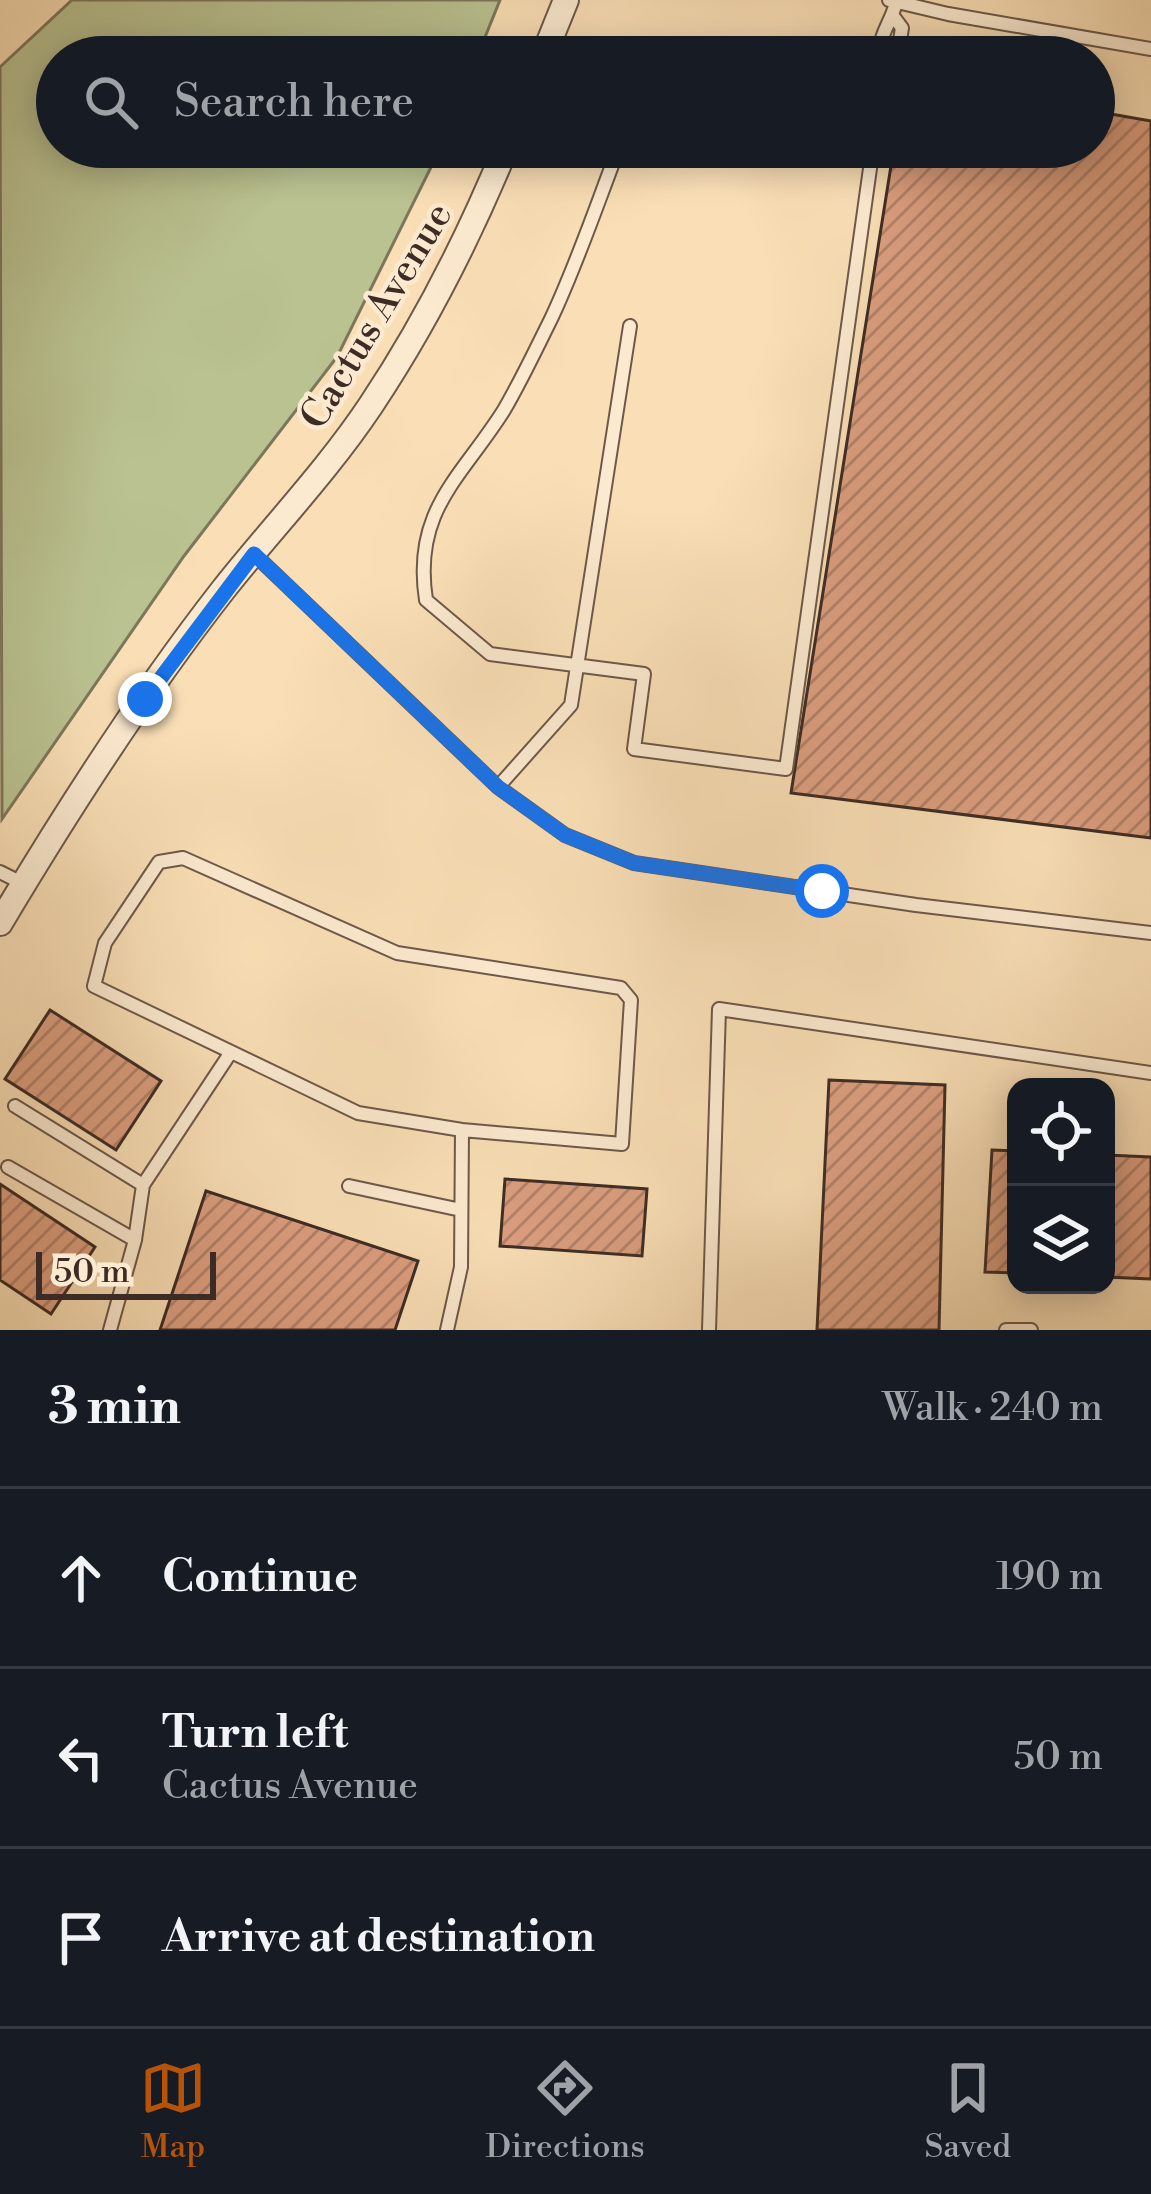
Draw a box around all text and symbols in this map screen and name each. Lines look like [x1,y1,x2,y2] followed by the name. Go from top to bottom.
[36,36,1115,168] search box
[78,69,144,135] icon: search
[174,74,414,131] text: Search here
[290,194,464,439] street label: Cactus Avenue
[118,672,172,726] route end
[795,864,849,918] route start
[1007,1078,1115,1294] map controls
[1007,1078,1115,1186] button: locate
[1007,1186,1115,1294] button: layers
[36,1246,216,1299] scale bar
[54,1252,130,1293] text: 50 m
[48,1376,181,1440] text: 3 min
[882,1384,1103,1433] text: Walk · 240 m
[48,1545,114,1611] icon: ahead
[162,1549,358,1606] text: Continue
[996,1553,1103,1602] text: 190 m
[162,1705,348,1762] text: Turn left
[48,1725,114,1791] icon: left
[1013,1733,1103,1782] text: 50 m
[162,1762,418,1811] text: Cactus Avenue
[48,1905,114,1971] icon: arrive
[162,1909,595,1966] text: Arrive at destination
[140,2055,206,2168] tab: Map
[486,2055,645,2168] tab: Directions
[924,2055,1011,2168] tab: Saved

